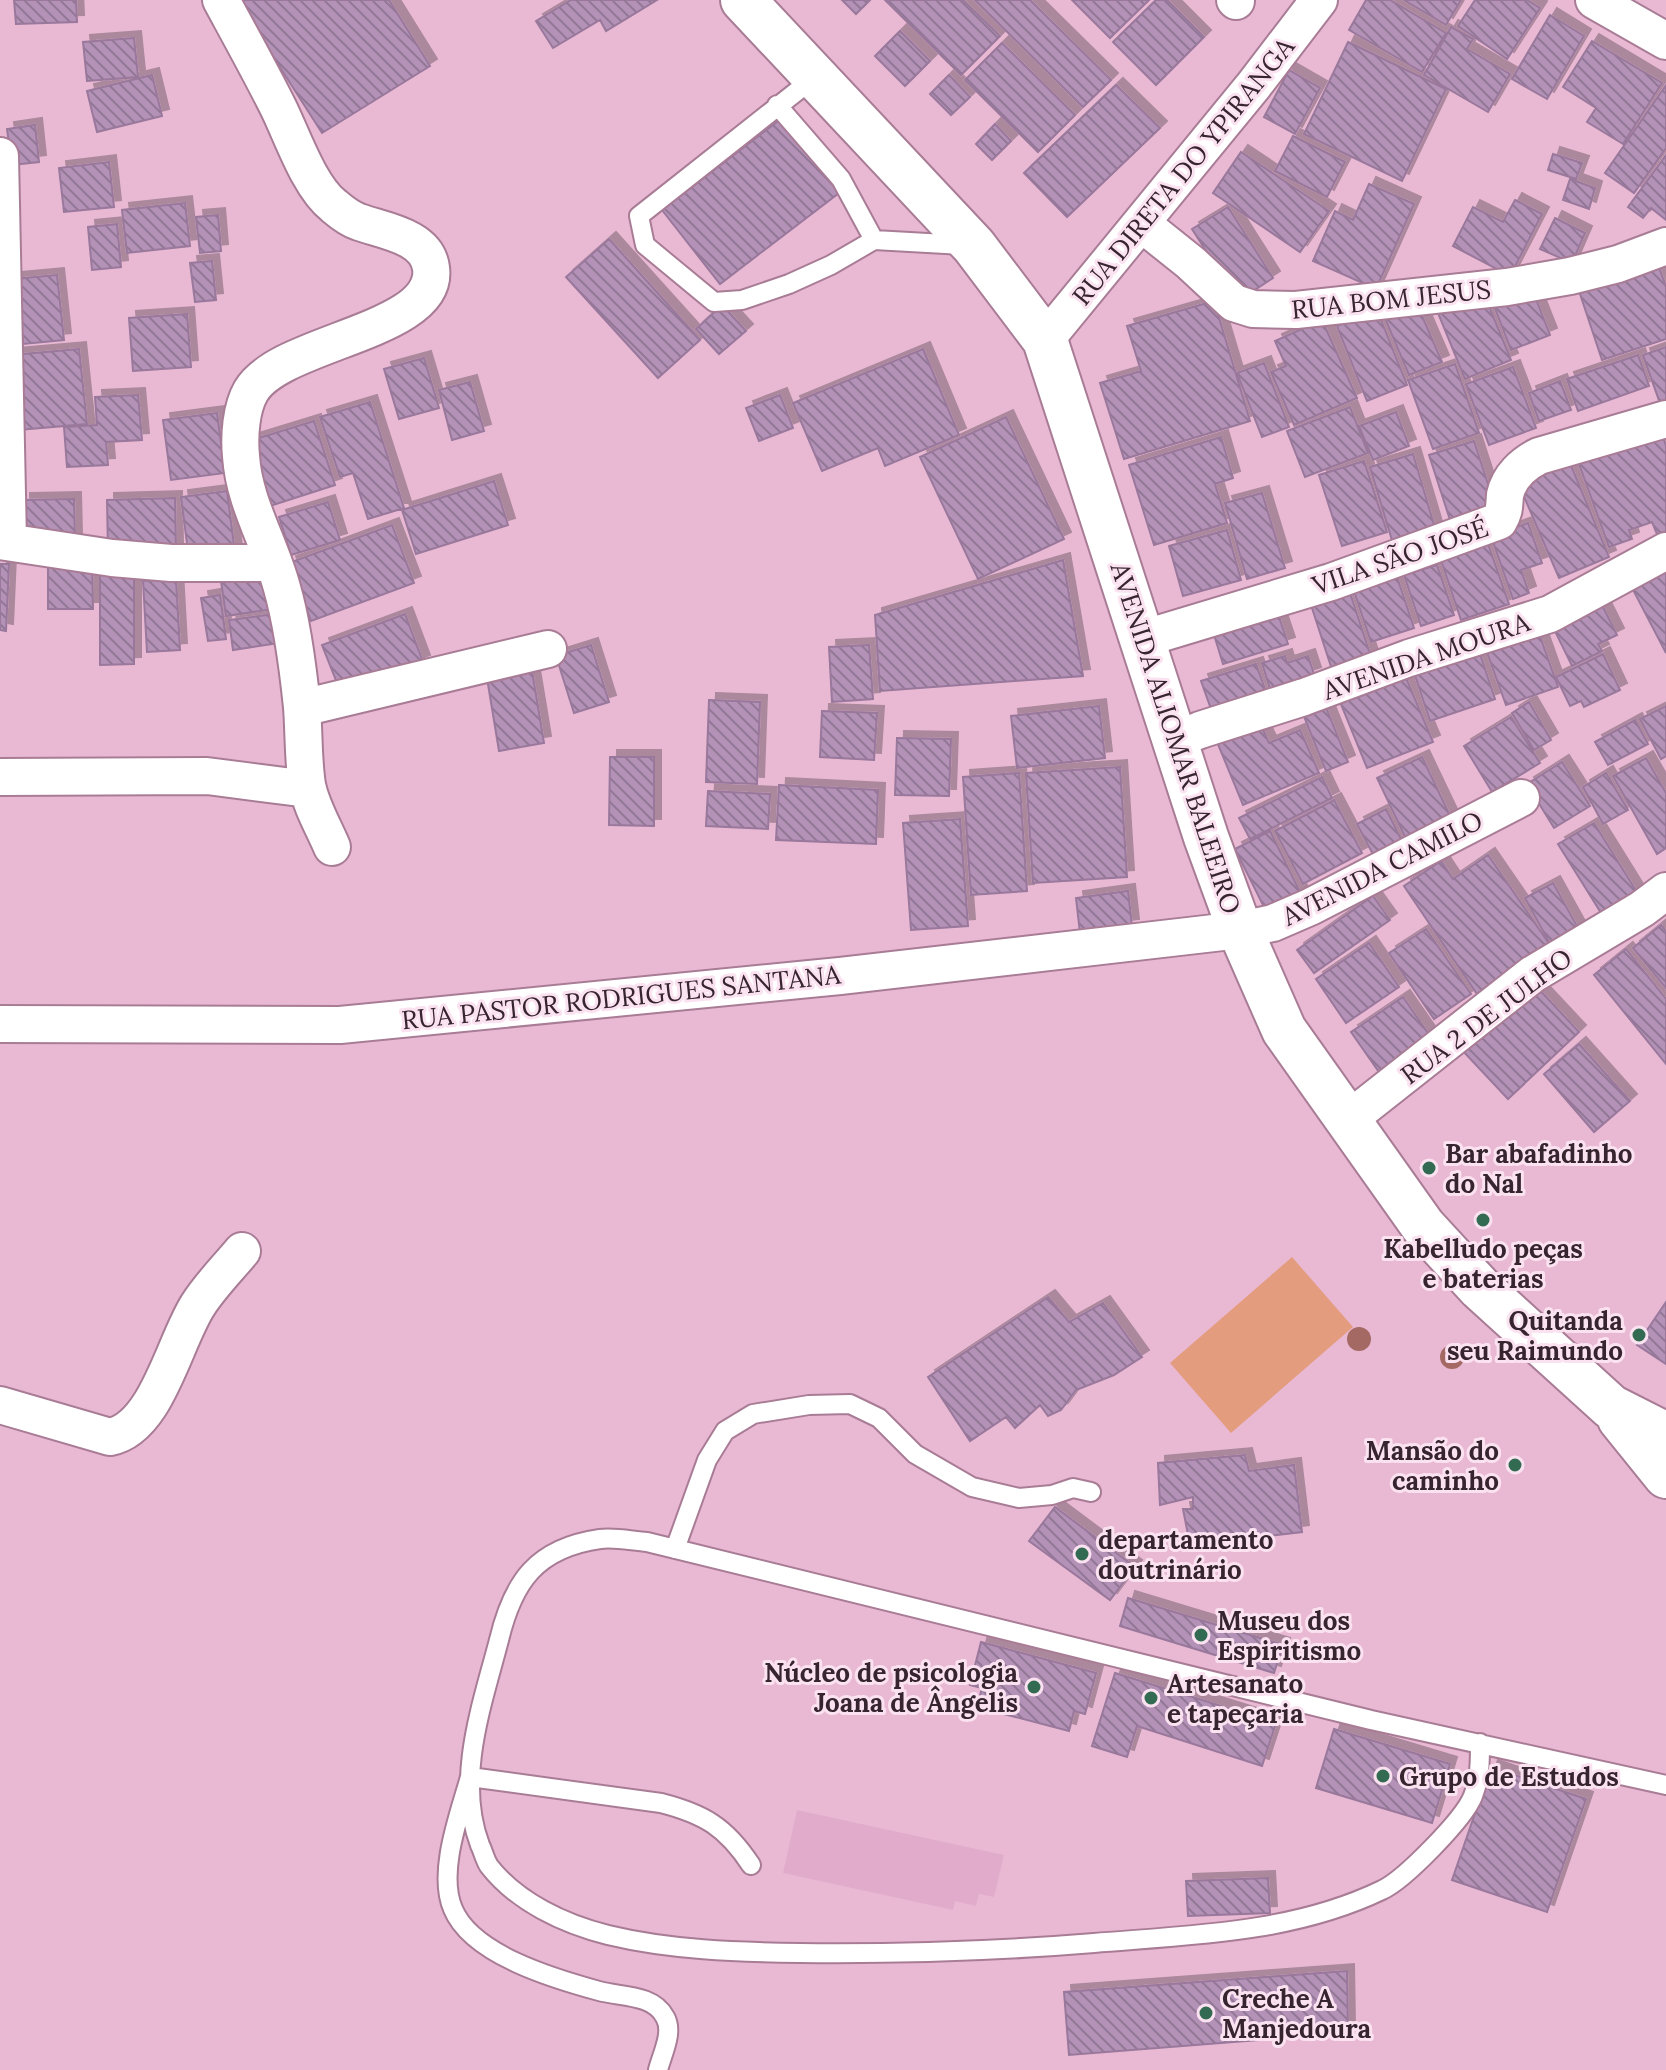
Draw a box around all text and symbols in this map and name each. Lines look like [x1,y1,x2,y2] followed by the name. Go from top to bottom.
[1065,30,1302,312] street label: RUA DIRETA DO YPIRANGA
[1290,272,1492,326] street label: RUA BOM JESUS
[1307,510,1492,602] street label: VILA SÃO JOSÉ
[1103,557,1248,918] street label: AVENIDA ALIOMAR BALEEIRO
[1317,605,1534,707] street label: AVENIDA MOURA
[1275,803,1488,933] street label: AVENIDA CAMILO
[1394,941,1578,1091] street label: RUA 2 DE JULHO
[400,957,843,1036] street label: RUA PASTOR RODRIGUES SANTANA
[1445,1137,1633,1200] place label: Bar abafadinho do Nal
[1420,1159,1438,1177] marker: Bar abafadinho do Nal
[1474,1211,1492,1229] marker: Kabelludo peças e baterias
[1383,1232,1583,1295] place label: Kabelludo peças e baterias
[1447,1304,1623,1367] place label: Quitanda seu Raimundo
[1630,1326,1648,1344] marker: Quitanda seu Raimundo
[1366,1434,1499,1497] place label: Mansão do caminho
[1506,1456,1524,1474] marker: Mansão do caminho
[1098,1523,1273,1586] place label: departamento doutrinário
[1073,1545,1091,1563] marker: departamento doutrinário
[1217,1604,1361,1667] place label: Museu dos Espiritismo
[1192,1626,1210,1644] marker: Museu dos Espiritismo
[764,1656,1018,1719] place label: Núcleo de psicologia Joana de Ângelis
[1167,1667,1304,1730] place label: Artesanato e tapeçaria
[1025,1678,1043,1696] marker: Núcleo de psicologia Joana de Ângelis
[1142,1689,1160,1707] marker: Artesanato e tapeçaria
[1399,1760,1619,1793] place label: Grupo de Estudos
[1374,1767,1392,1785] marker: Grupo de Estudos
[1222,1982,1372,2045] place label: Creche A Manjedoura
[1197,2004,1215,2022] marker: Creche A Manjedoura

